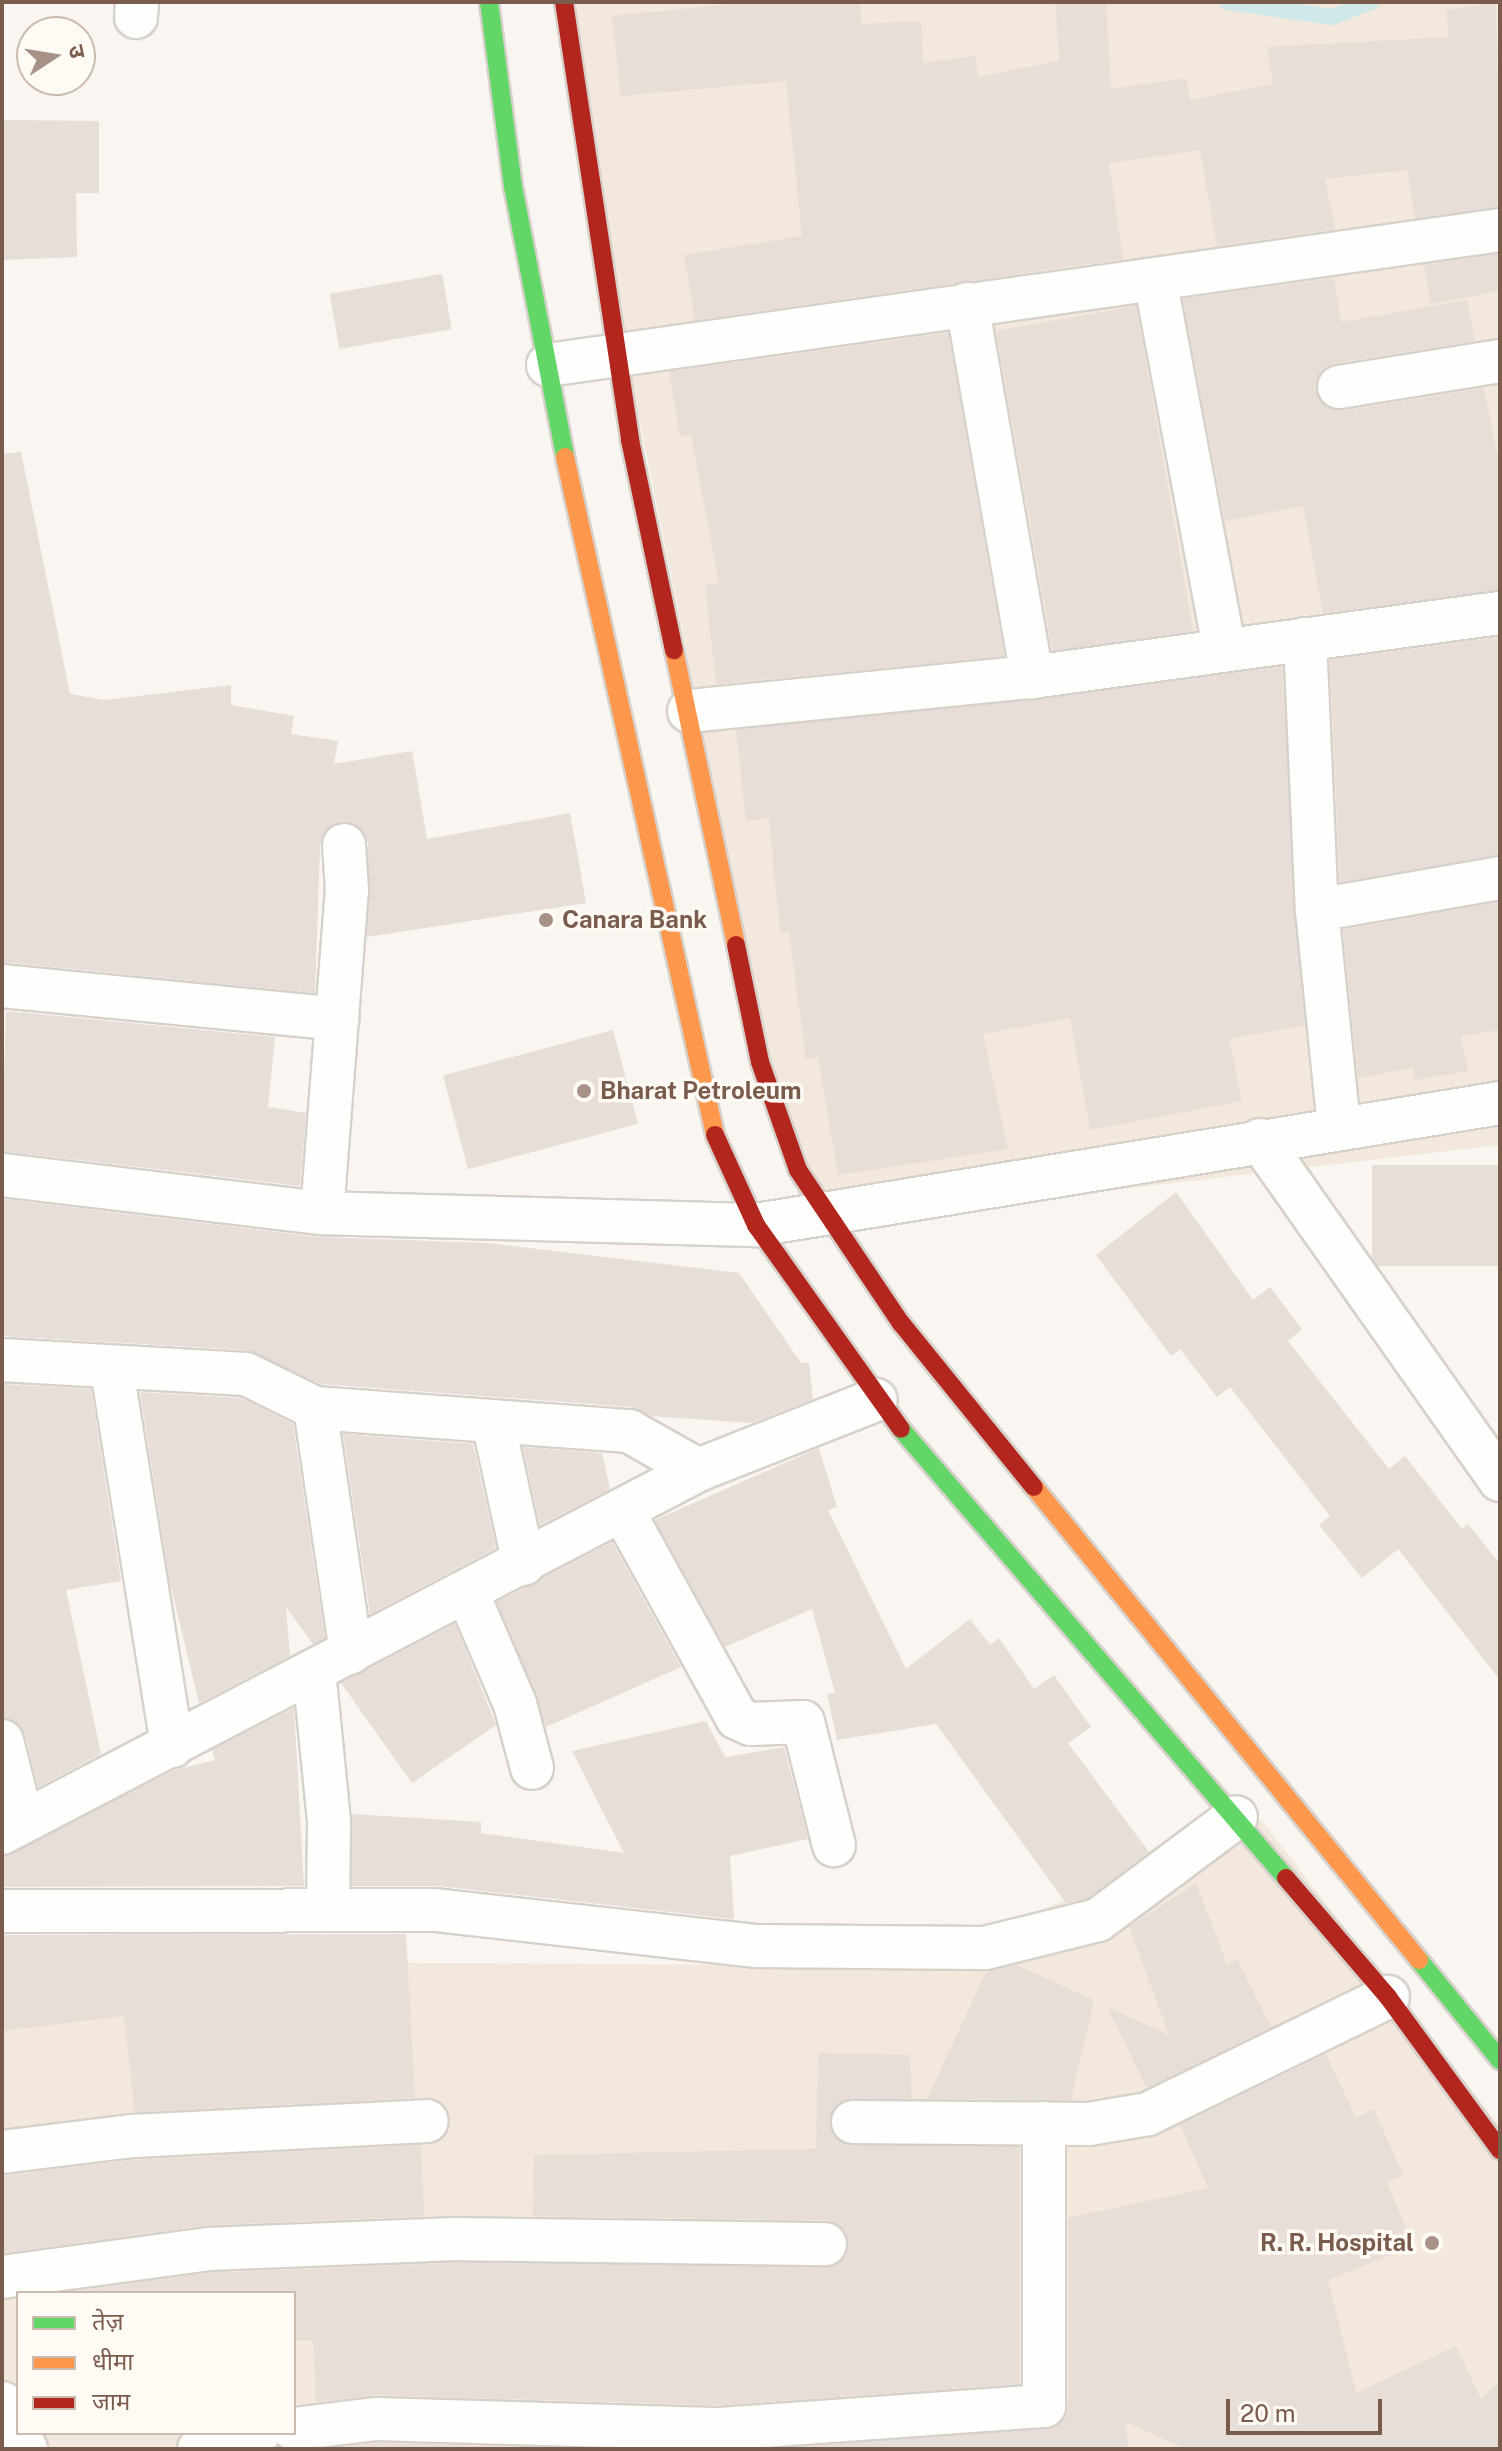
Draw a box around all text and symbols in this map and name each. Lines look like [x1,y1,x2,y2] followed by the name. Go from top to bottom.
[16,16,96,96] north arrow
[63,42,92,60] text: उ
[562,906,707,934] place label: Canara Bank
[537,911,555,929] marker: Canara Bank
[600,1077,801,1105] place label: Bharat Petroleum
[575,1082,593,1100] marker: Bharat Petroleum
[1260,2229,1414,2257] place label: R. R. Hospital
[1421,2232,1443,2254] marker: R. R. Hospital
[16,2291,296,2435] legend
[92,2307,124,2335] text: तेज़
[92,2347,134,2375] text: धीमा
[1230,2383,1386,2433] scale bar
[92,2387,130,2415] text: जाम
[1240,2399,1296,2427] text: 20 m

